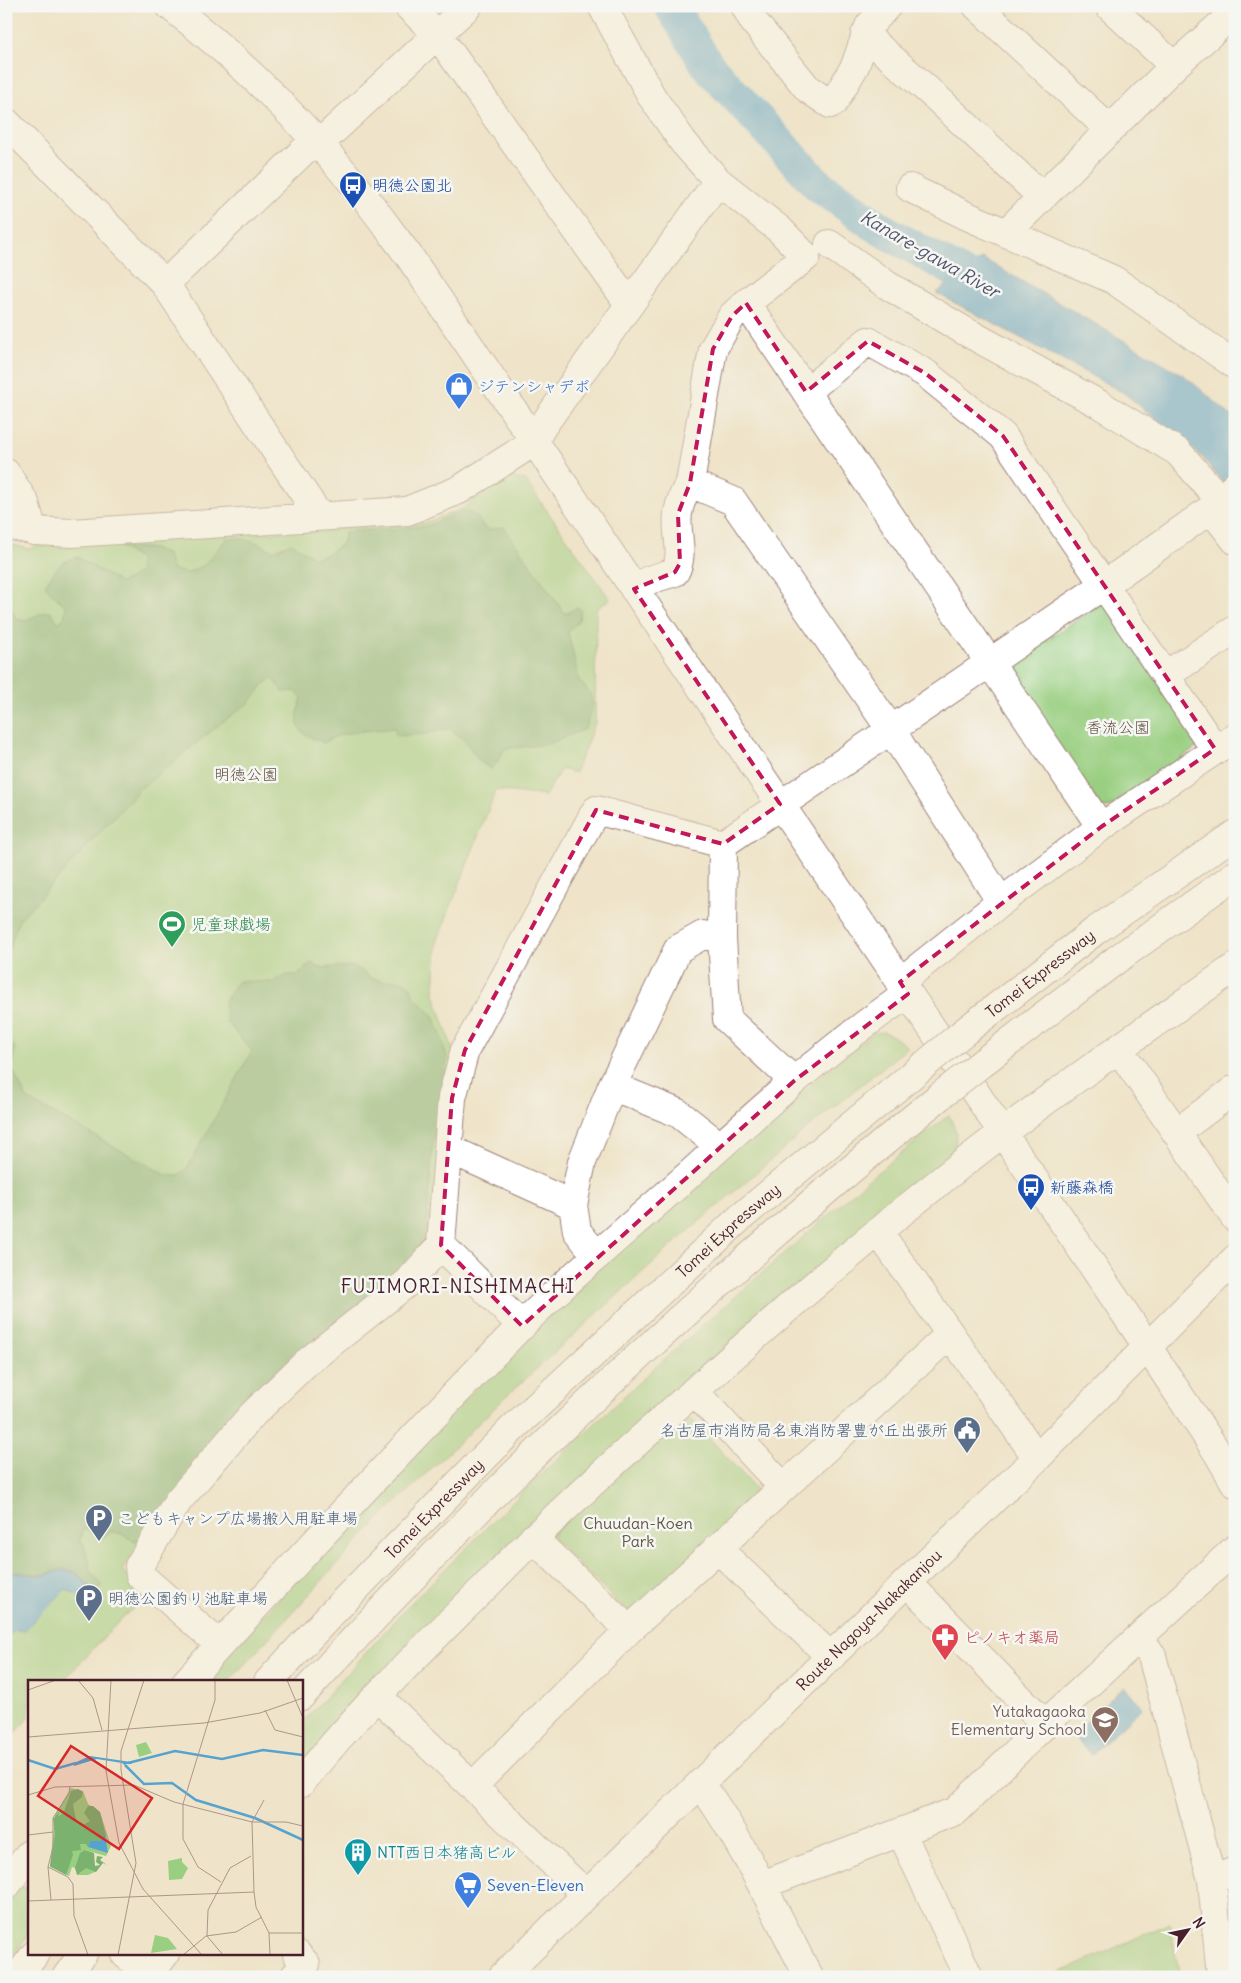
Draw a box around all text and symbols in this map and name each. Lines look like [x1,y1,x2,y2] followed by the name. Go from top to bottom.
[338,170,368,209] bus stop icon: 明徳公園北
[372,175,452,195] place label: 明徳公園北
[856,205,1006,304] water label: Kanare-gawa River
[444,371,474,410] shop icon: ジテンシャデポ
[478,376,590,396] place label: ジテンシャデポ
[1086,717,1150,737] park label: 香流公園
[214,764,278,784] park label: 明徳公園
[157,909,187,948] sports icon: 児童球戯場
[191,914,271,934] place label: 児童球戯場
[981,925,1099,1022] street label: Tomei Expressway
[1016,1172,1046,1211] bus stop icon: 新藤森橋
[1050,1177,1114,1197] place label: 新藤森橋
[672,1179,784,1282] street label: Tomei Expressway
[341,1274,575,1298] district label: FUJIMORI-NISHIMACHI
[952,1415,982,1454] public building icon: 名古屋市消防局名東消防署豊が丘出張所
[660,1420,948,1440] place label: 名古屋市消防局名東消防署豊が丘出張所
[380,1454,488,1563] street label: Tomei Expressway
[84,1503,114,1542] parking icon: こどもキャンプ広場搬入用駐車場
[118,1508,358,1528] place label: こどもキャンプ広場搬入用駐車場
[583,1513,693,1551] park label: Chuudan-Koen Park
[792,1545,945,1695] street label: Route Nagoya-Nakakanjou
[74,1583,104,1622] parking icon: 明徳公園釣り池駐車場
[108,1588,268,1608] place label: 明徳公園釣り池駐車場
[930,1622,960,1661] pharmacy icon: ピノキオ薬局
[964,1627,1060,1647] place label: ピノキオ薬局
[28,1680,302,1956] inset map
[951,1701,1086,1739] place label: Yutakagaoka Elementary School
[1090,1705,1120,1744] school or university icon: Yutakagaoka Elementary School
[343,1837,373,1876] building icon: NTT西日本猪高ビル
[377,1842,516,1862] place label: NTT西日本猪高ビル
[453,1870,483,1909] supermarket icon: Seven-Eleven
[487,1875,584,1895] place label: Seven-Eleven
[1164,1906,1214,1956] north arrow
[1189,1914,1209,1932] text: N

